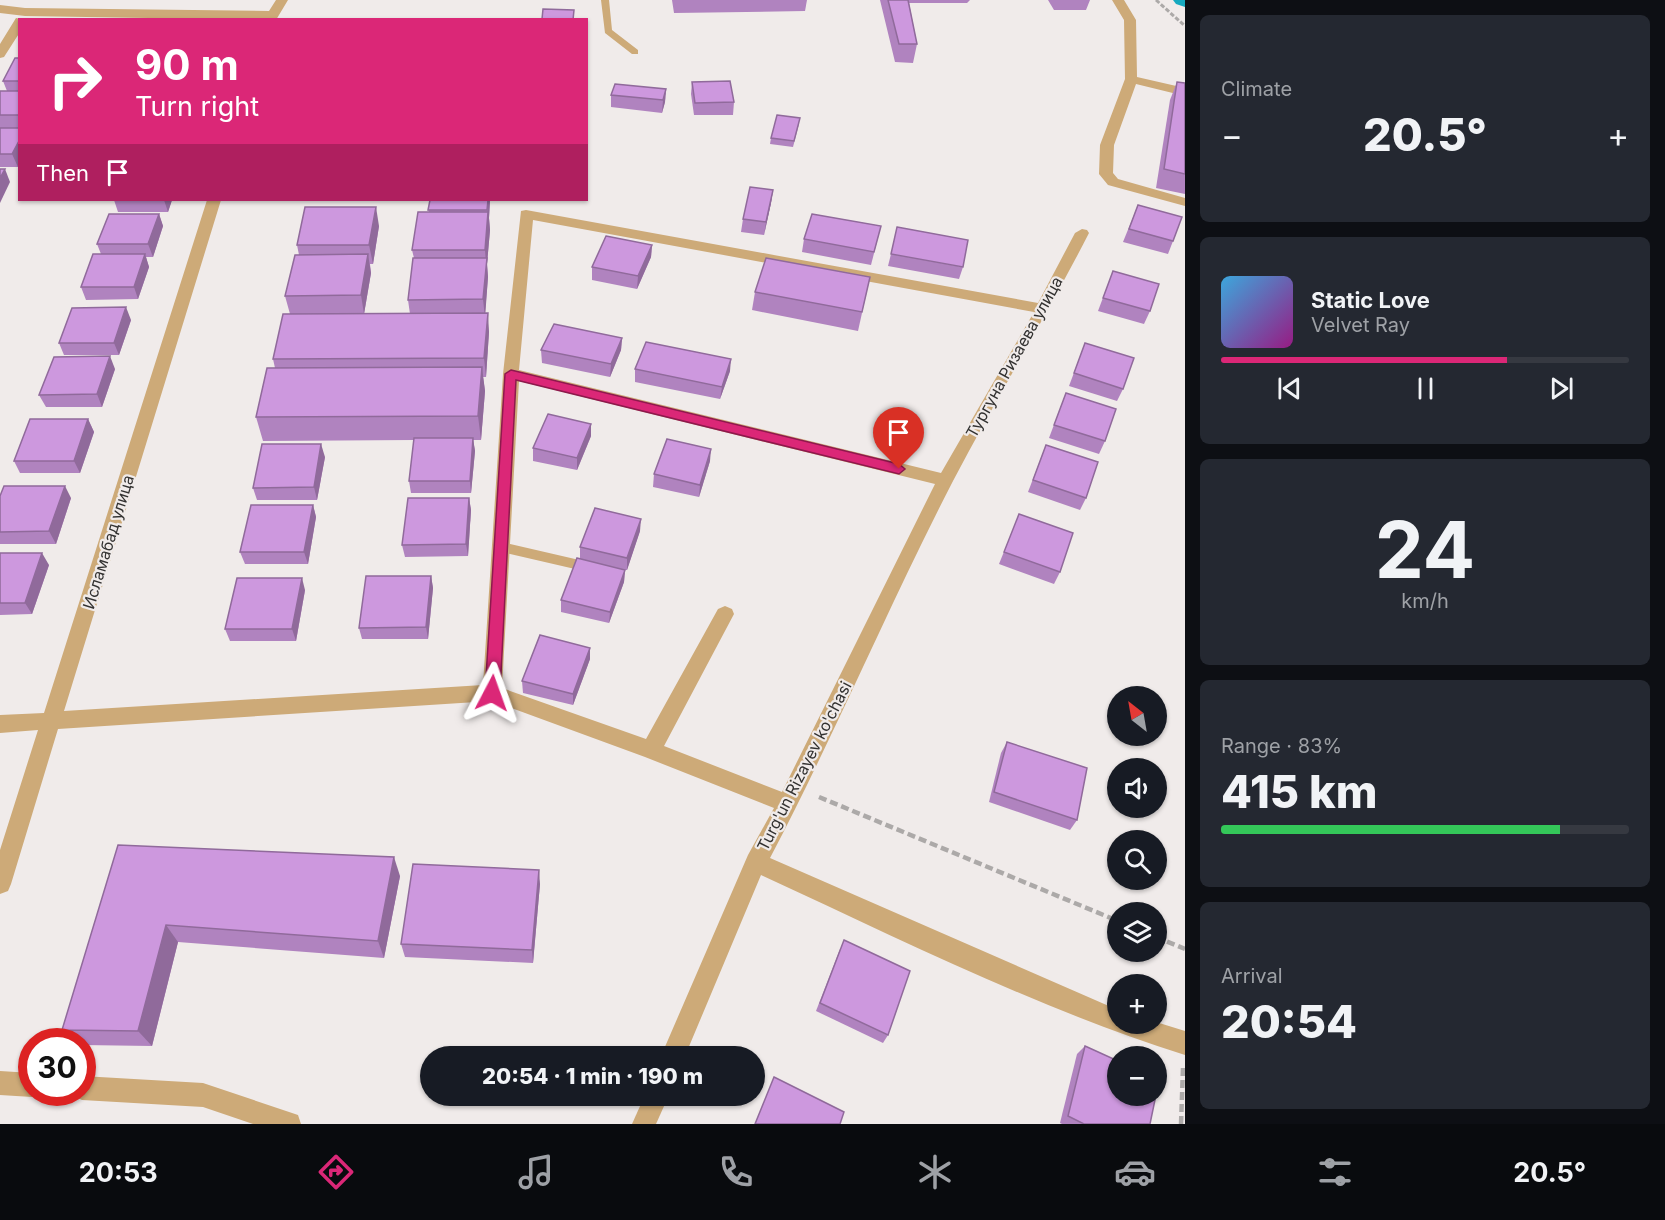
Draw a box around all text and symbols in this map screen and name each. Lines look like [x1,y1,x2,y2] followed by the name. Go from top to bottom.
[135,39,239,90] text: 90 m
[36,42,114,120] icon: right
[1221,77,1292,101] text: Climate
[135,90,259,123] text: Turn right
[1363,107,1487,162] text: 20.5°
[1221,115,1243,155] text: −
[1607,115,1629,155] text: +
[101,156,134,189] icon: arrive
[36,160,89,186] text: Then
[961,273,1067,441] street label: Тургуна Ризаева улица
[1311,287,1430,313] text: Static Love
[1311,313,1410,337] text: Velvet Ray
[1273,372,1306,405] icon: previous
[1409,372,1442,405] icon: pause
[1545,372,1578,405] icon: next
[873,407,924,469] pin
[882,416,915,449] icon: arrive
[78,473,138,611] street label: Исламабад улица
[1375,502,1475,597] text: 24
[1401,589,1449,613] text: km/h
[460,661,524,725] position arrow
[753,678,855,854] street label: Turg'un Rizayev ko'chasi
[1107,686,1167,746] north arrow
[1107,686,1167,1106] map controls
[1221,734,1342,758] text: Range · 83%
[1107,758,1167,818] button: sound
[1221,764,1377,819] text: 415 km
[1107,830,1167,890] button: search
[1107,902,1167,962] button: layers
[1221,964,1283,988] text: Arrival
[1107,974,1167,1034] button: +
[1221,994,1357,1049] text: 20:54
[18,1028,96,1106] speed limit sign: 30
[1107,1046,1167,1106] button: −
[482,1063,703,1089] text: 20:54 · 1 min · 190 m
[315,1151,357,1193] icon: directions
[515,1151,557,1193] icon: music
[715,1151,757,1193] icon: phone
[914,1151,956,1193] icon: climate
[1114,1151,1156,1193] icon: car
[1314,1151,1356,1193] icon: filters
[79,1156,158,1189] text: 20:53
[1513,1156,1586,1189] text: 20.5°

